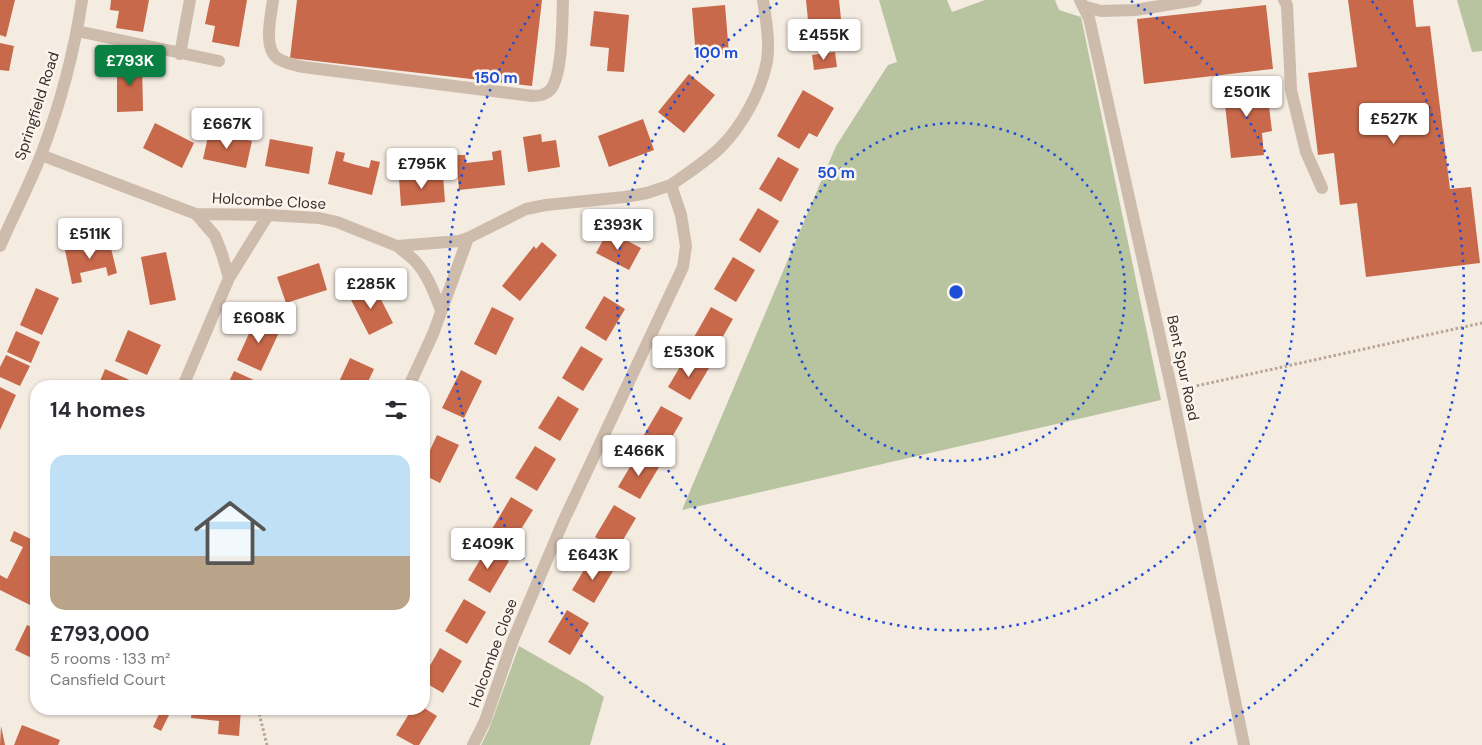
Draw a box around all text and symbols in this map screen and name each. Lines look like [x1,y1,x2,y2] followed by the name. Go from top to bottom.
[789,18,859,61] pin: £455K
[799,24,849,45] text: £455K
[694,43,738,63] text: 100 m
[95,44,165,87] pin: £793K
[10,49,64,163] street label: Springfield Road
[106,50,154,71] text: £793K
[475,68,518,88] text: 150 m
[1212,76,1282,118] pin: £501K
[1223,81,1271,102] text: £501K
[1359,102,1429,145] pin: £527K
[192,108,262,150] pin: £667K
[1370,108,1418,129] text: £527K
[202,113,252,134] text: £667K
[387,148,457,190] pin: £795K
[397,153,447,174] text: £795K
[817,163,855,183] text: 50 m
[211,188,327,214] street label: Holcombe Close
[583,208,653,251] pin: £393K
[593,214,643,235] text: £393K
[55,218,125,260] pin: £511K
[69,223,111,244] text: £511K
[336,268,406,310] pin: £285K
[346,273,396,294] text: £285K
[947,283,965,301] centre of rings
[224,302,294,344] pin: £608K
[233,307,285,328] text: £608K
[1162,313,1204,423] street label: Bent Spur Road
[654,336,724,378] pin: £530K
[663,341,715,362] text: £530K
[50,396,146,424] text: 14 homes
[382,396,410,424] icon: filters
[604,434,674,477] pin: £466K
[613,440,665,461] text: £466K
[185,488,275,578] icon: home
[453,528,523,570] pin: £409K
[462,533,514,554] text: £409K
[558,538,628,581] pin: £643K
[568,544,618,565] text: £643K
[464,596,522,710] street label: Holcombe Close
[50,620,150,648] text: £793,000
[50,648,170,669] text: 5 rooms · 133 m²
[50,669,166,690] text: Cansfield Court

